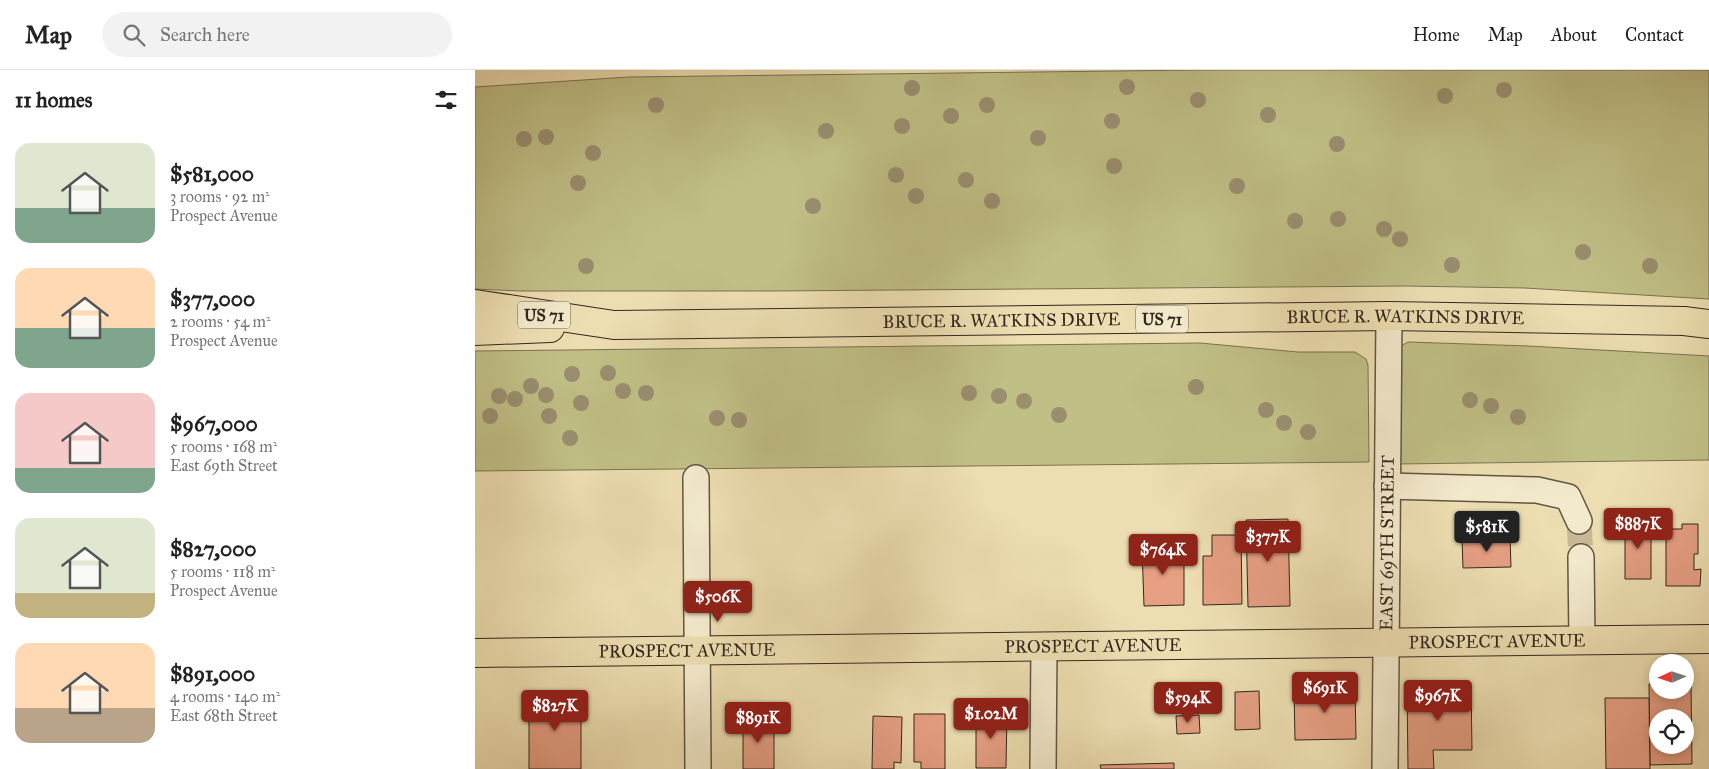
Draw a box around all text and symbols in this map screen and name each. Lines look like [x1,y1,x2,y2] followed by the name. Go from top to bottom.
[102,12,452,57] search box
[25,20,72,50] text: Map
[120,21,148,49] icon: search
[160,23,250,46] text: Search here
[1413,24,1460,46] text: Home
[1488,24,1523,46] text: Map
[1551,24,1597,46] text: About
[1625,24,1684,46] text: Contact
[432,86,460,114] icon: filters
[15,87,92,113] text: 11 homes
[170,161,254,187] text: $581,000
[55,163,115,223] icon: home
[170,187,270,206] text: 3 rooms · 92 m²
[170,206,278,225] text: Prospect Avenue
[170,286,255,312] text: $377,000
[55,288,115,348] icon: home
[518,302,570,328] road number: US 71
[1136,305,1188,332] road number: US 71
[1286,305,1525,329] street label: BRUCE R. WATKINS DRIVE
[882,308,1120,333] street label: BRUCE R. WATKINS DRIVE
[170,312,271,331] text: 2 rooms · 54 m²
[170,331,278,350] text: Prospect Avenue
[170,411,258,437] text: $967,000
[55,413,115,473] icon: home
[170,437,277,456] text: 5 rooms · 168 m²
[1375,455,1399,631] street label: EAST 69TH STREET
[170,456,278,475] text: East 69th Street
[1603,508,1673,550] pin: $887K
[1452,510,1522,553] pin: $581K
[1615,514,1661,533] text: $887K
[1465,517,1509,536] text: $581K
[1233,520,1303,563] pin: $377K
[1246,527,1290,546] text: $377K
[1128,534,1198,576] pin: $764K
[170,536,257,562] text: $827,000
[55,538,115,598] icon: home
[1140,540,1186,559] text: $764K
[170,562,275,581] text: 5 rooms · 118 m²
[683,580,753,623] pin: $506K
[170,581,278,600] text: Prospect Avenue
[695,587,741,606] text: $506K
[1408,629,1586,653] street label: PROSPECT AVENUE
[1004,634,1182,658] street label: PROSPECT AVENUE
[598,639,776,663] street label: PROSPECT AVENUE
[1649,654,1694,699] north arrow
[1649,654,1694,754] map controls
[170,661,255,687] text: $891,000
[55,663,115,723] icon: home
[1290,672,1360,714] pin: $691K
[1303,678,1347,697] text: $691K
[1403,680,1473,722] pin: $967K
[1153,682,1223,724] pin: $594K
[1415,686,1461,705] text: $967K
[170,687,280,706] text: 4 rooms · 140 m²
[1165,688,1211,707] text: $594K
[520,690,590,732] pin: $827K
[532,696,578,715] text: $827K
[950,698,1032,740] pin: $1.02M
[723,702,793,744] pin: $891K
[965,704,1017,723] text: $1.02M
[170,706,278,725] text: East 68th Street
[736,708,780,727] text: $891K
[1649,709,1694,754] button: locate

